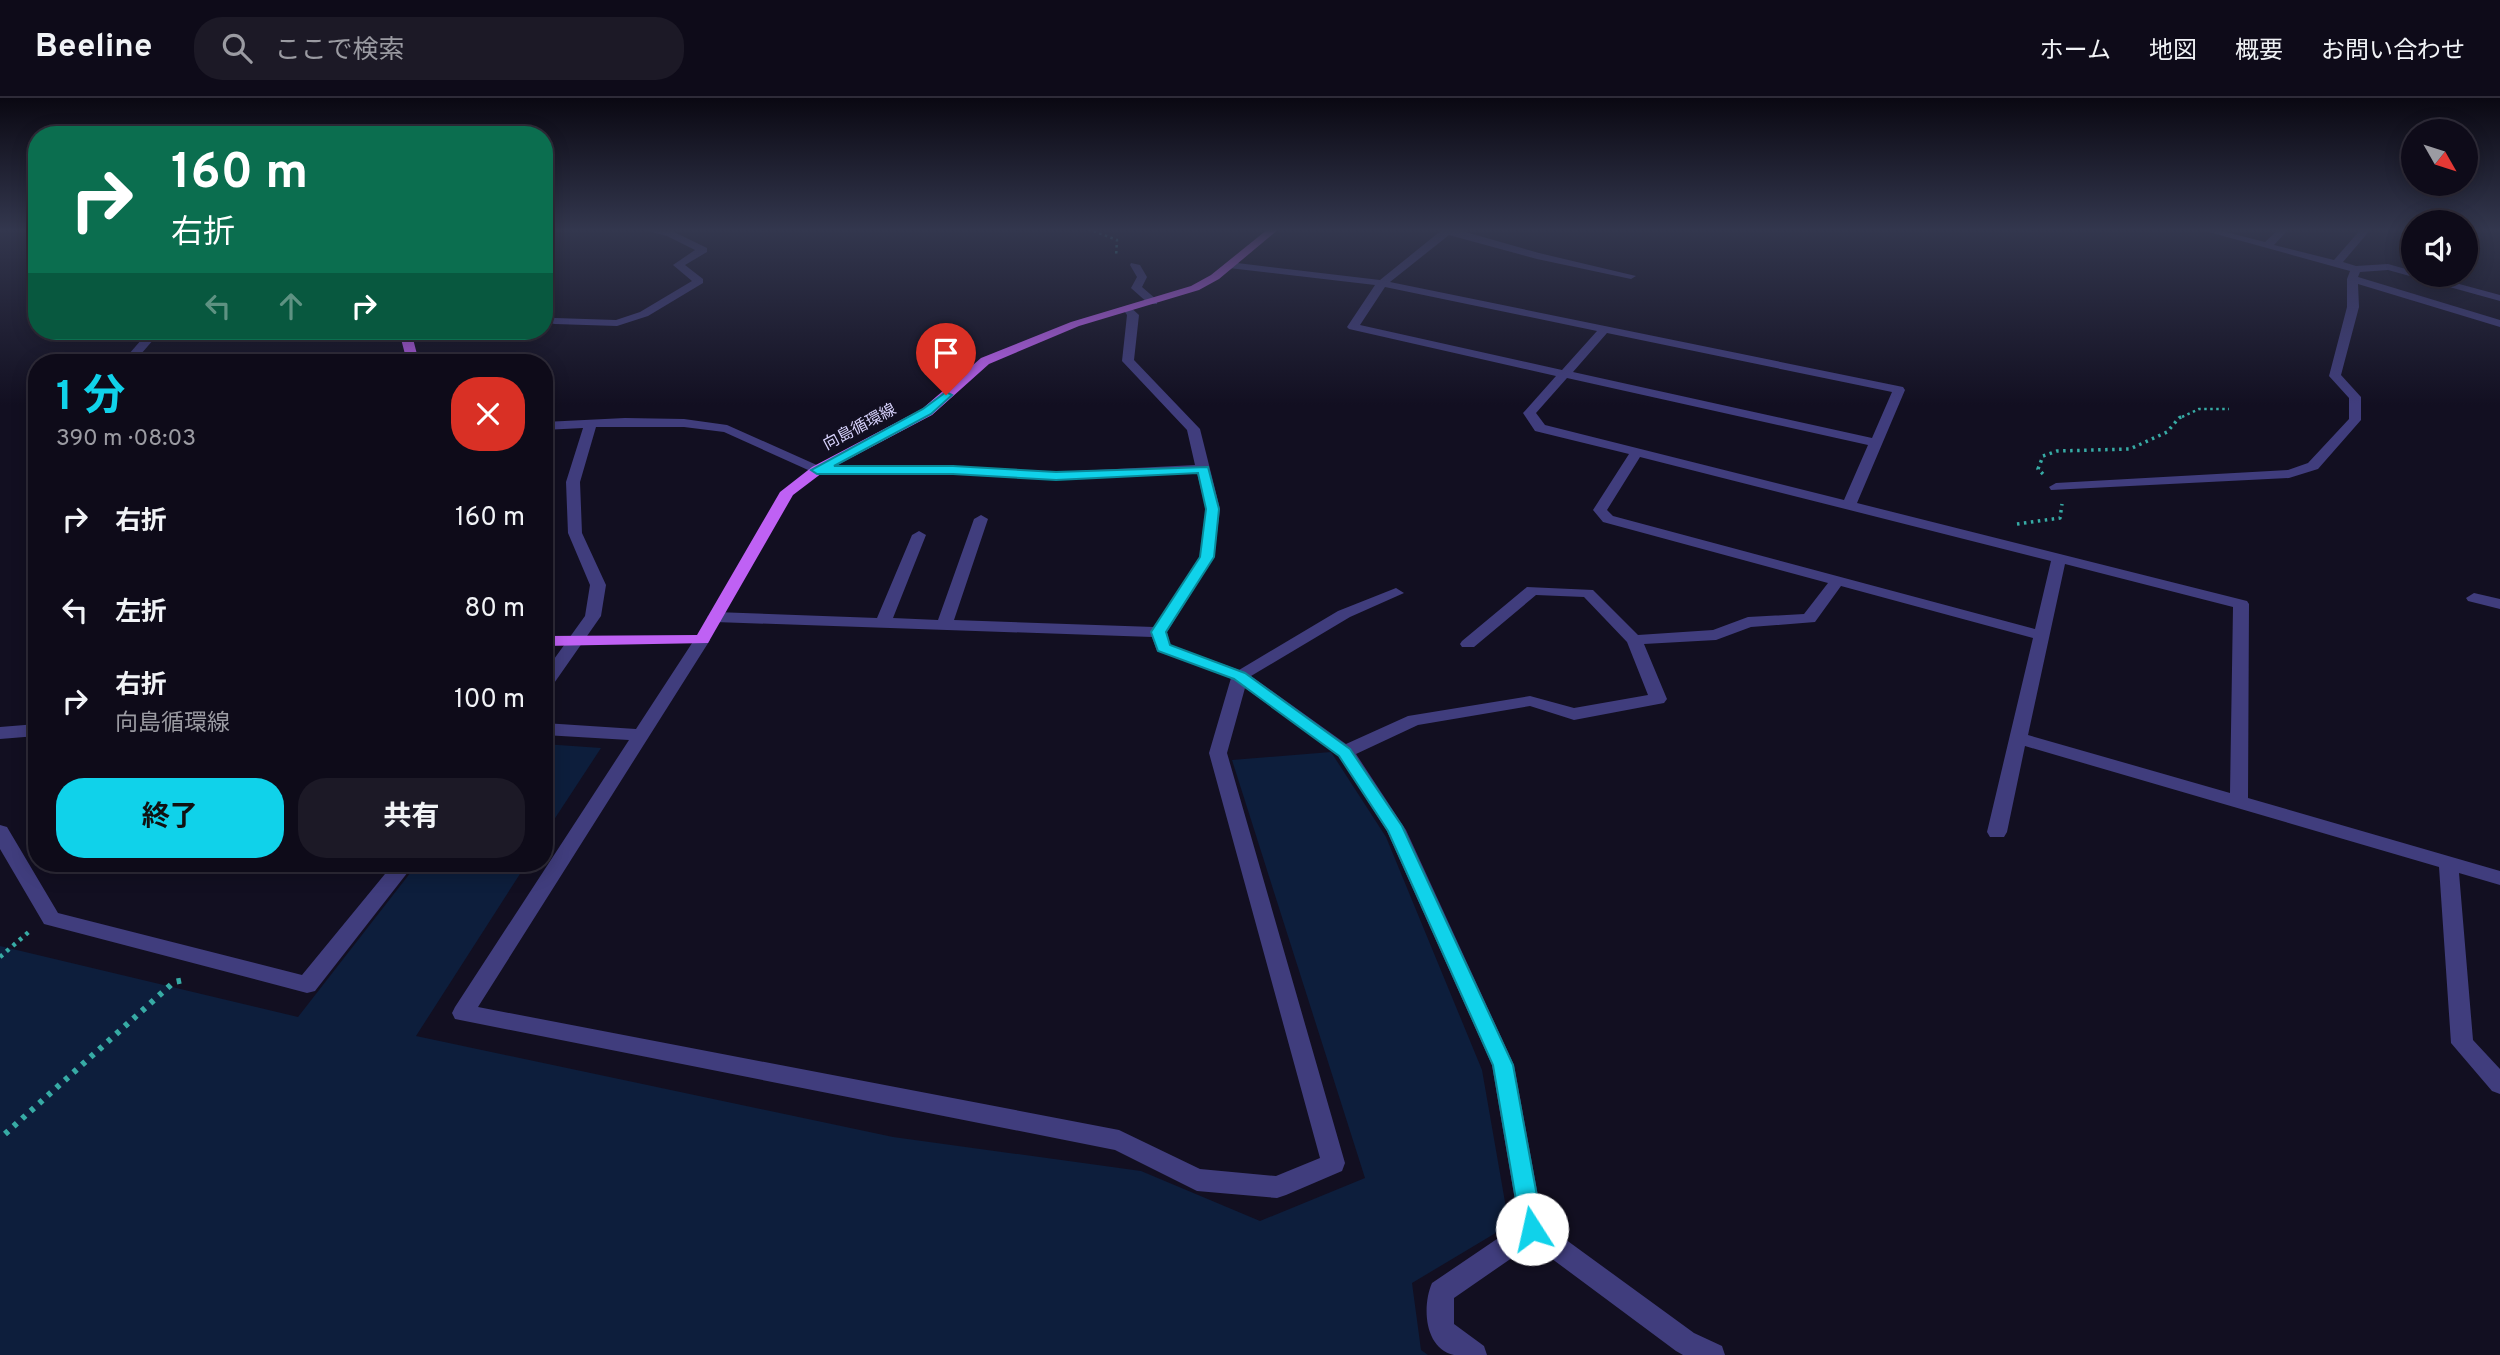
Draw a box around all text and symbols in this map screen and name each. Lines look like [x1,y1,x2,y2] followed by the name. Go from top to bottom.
[194,17,684,80] search box
[35,27,152,69] text: Beeline
[218,29,256,67] icon: search
[274,35,404,68] text: ここで検索
[2040,37,2111,67] text: ホーム
[2149,37,2197,67] text: 地図
[2235,37,2283,67] text: 概要
[2321,37,2465,67] text: お問い合わせ
[2401,119,2478,196] north arrow
[2401,119,2478,287] map controls
[171,144,308,206] text: 160 m
[56,154,147,245] icon: right
[2401,210,2478,287] button: sound
[171,214,235,254] text: 右折
[199,287,237,325] icon: left
[272,287,310,325] icon: ahead
[345,287,383,325] icon: right
[916,323,976,395] pin
[927,334,965,372] icon: arrive
[56,372,125,425] text: 1 分
[451,377,525,451] button: close
[820,400,900,455] street label: 向島循環線
[56,425,196,454] text: 390 m · 08:03
[56,500,94,538] icon: right
[455,502,525,535] text: 160 m
[115,506,167,539] text: 右折
[56,591,94,629] icon: left
[465,593,525,626] text: 80 m
[115,597,167,630] text: 左折
[115,670,167,703] text: 右折
[56,682,94,720] icon: right
[454,684,525,717] text: 100 m
[115,710,230,739] text: 向島循環線
[56,778,284,858] button: 終了
[298,778,525,858] button: 共有
[1495,1192,1569,1266] position arrow

